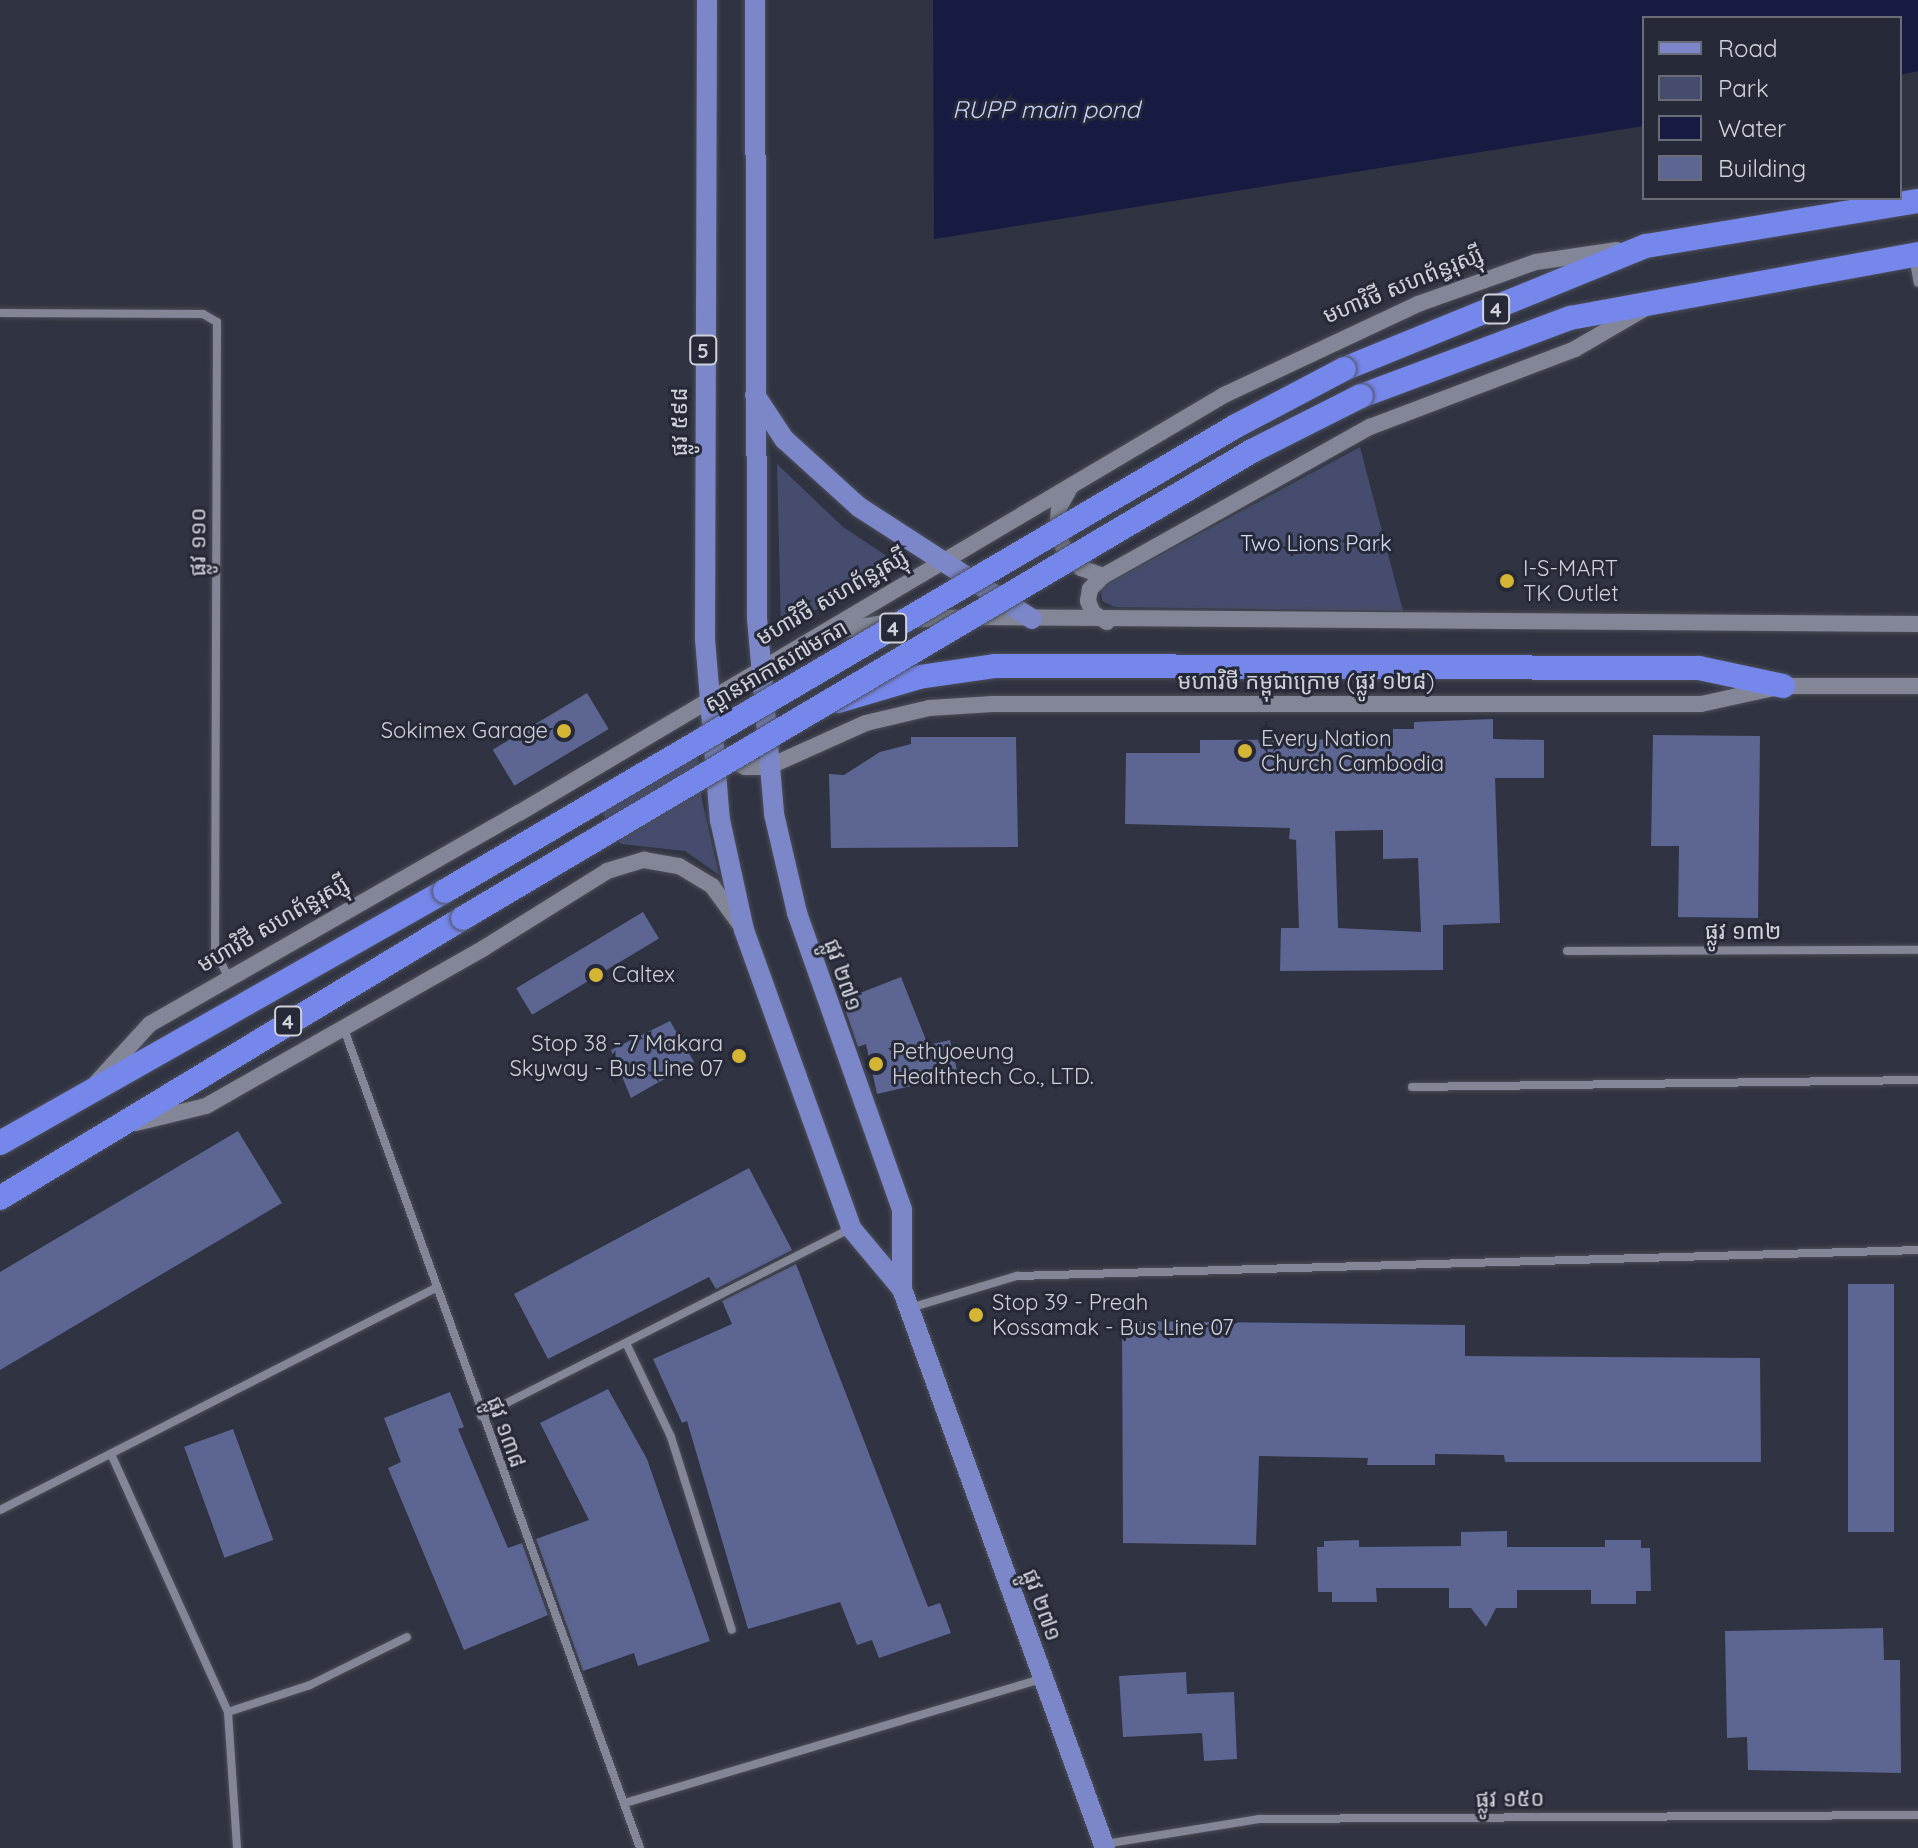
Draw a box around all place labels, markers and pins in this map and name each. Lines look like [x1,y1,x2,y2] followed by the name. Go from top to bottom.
[1523,555,1619,606] place label: I-S-MART TK Outlet
[1498,572,1516,590] marker: I-S-MART TK Outlet
[381,718,548,744] place label: Sokimex Garage
[555,722,573,740] marker: Sokimex Garage
[1261,725,1444,776] place label: Every Nation Church Cambodia
[1236,742,1254,760] marker: Every Nation Church Cambodia
[612,962,675,988] place label: Caltex
[587,966,605,984] marker: Caltex
[509,1030,723,1082] place label: Stop 38 - 7 Makara Skyway - Bus Line 07
[892,1038,1094,1090] place label: Pethyoeung Healthtech Co., LTD.
[730,1047,748,1065] marker: Stop 38 - 7 Makara Skyway - Bus Line 07
[867,1055,885,1073] marker: Pethyoeung Healthtech Co., LTD.
[992,1289,1233,1340] place label: Stop 39 - Preah Kossamak - Bus Line 07
[967,1306,985,1324] marker: Stop 39 - Preah Kossamak - Bus Line 07

